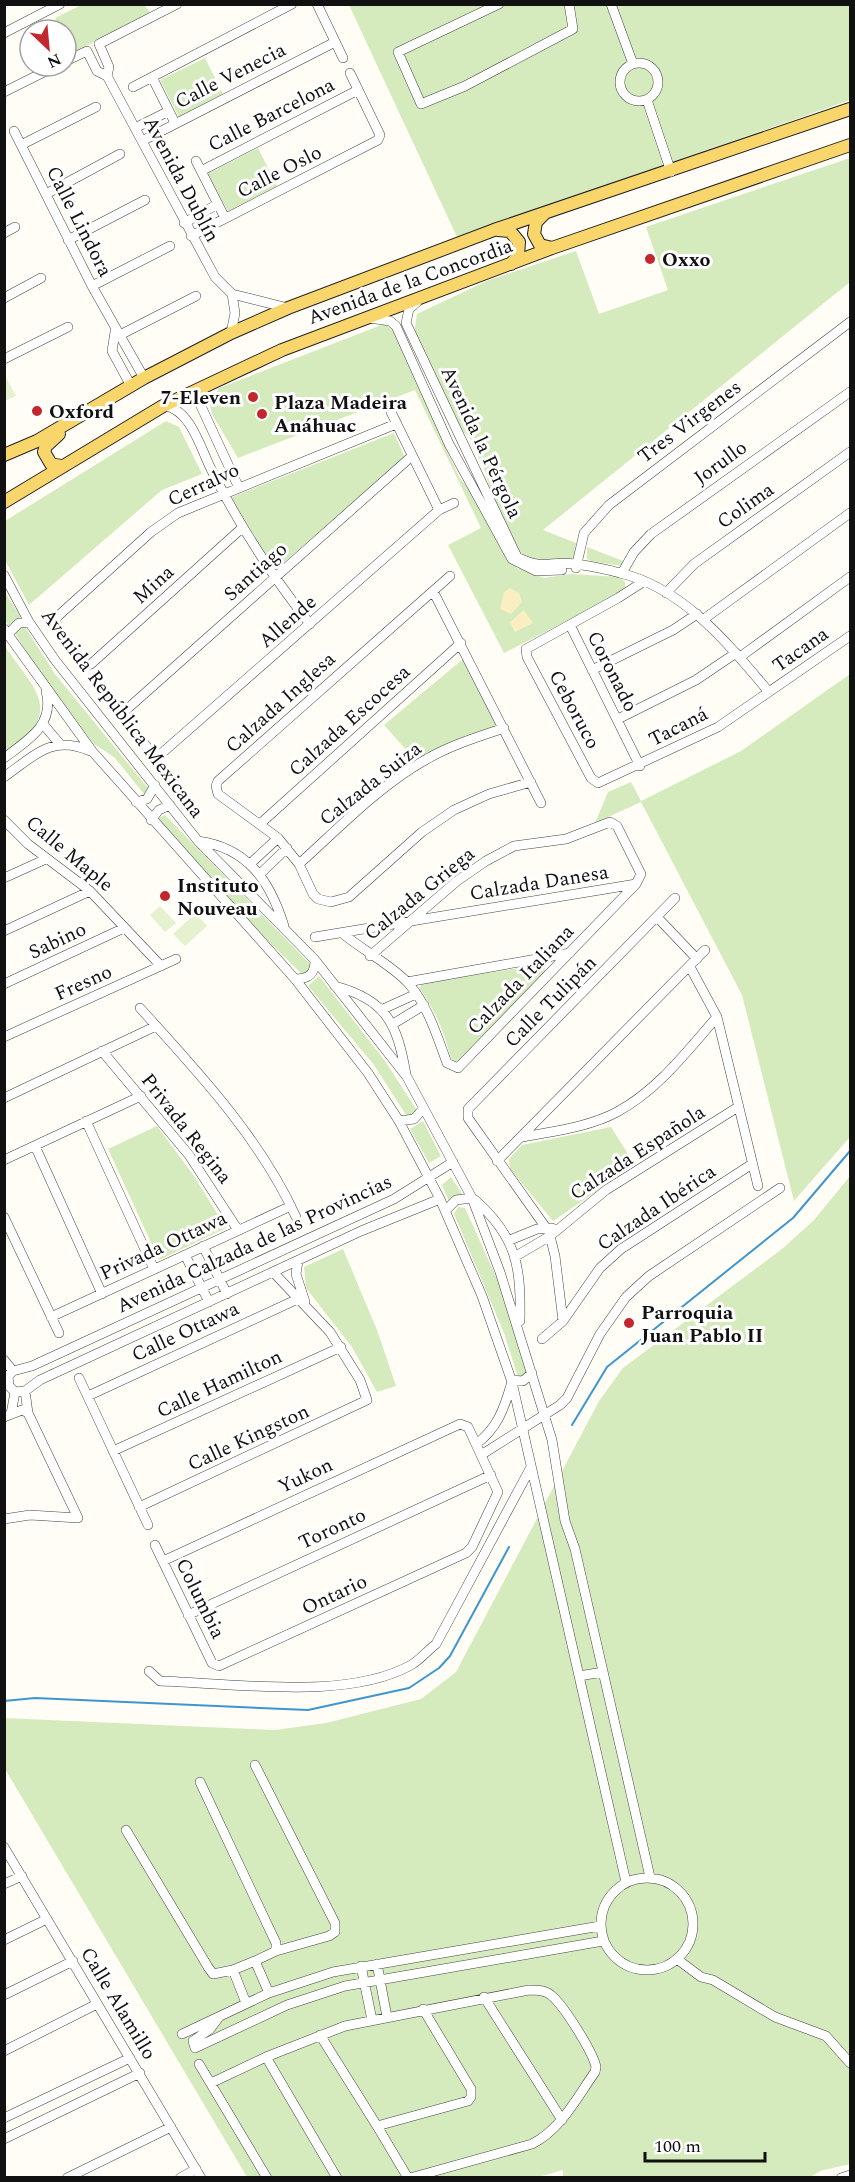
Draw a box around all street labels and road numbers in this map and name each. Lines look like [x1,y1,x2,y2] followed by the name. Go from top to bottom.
[170,35,291,117] street label: Calle Venecia
[203,70,340,160] street label: Calle Barcelona
[135,111,227,248] street label: Avenida Dublín
[232,138,327,206] street label: Calle Oslo
[38,161,120,282] street label: Calle Lindora
[304,231,517,333] street label: Avenida de la Concordia
[433,361,530,524] street label: Avenida la Pérgola
[631,373,748,471] street label: Tres Virgenes
[688,433,754,493] street label: Jorullo
[163,455,244,515] street label: Cerralvo
[711,475,781,537] street label: Colima
[217,535,294,609] street label: Santiago
[126,558,181,612] street label: Mina
[252,588,323,656] street label: Allende
[33,602,211,825] street label: Avenida República Mexicana
[766,619,835,680] street label: Tacana
[579,626,645,717] street label: Coronado
[219,645,343,761] street label: Calzada Inglesa
[282,657,418,784] street label: Calzada Escocesa
[541,665,608,754] street label: Ceboruco
[644,699,714,755] street label: Tacaná
[313,734,428,833] street label: Calzada Suiza
[19,808,120,899] street label: Calle Maple
[358,839,482,948] street label: Calzada Griega
[467,857,611,909] street label: Calzada Danesa
[24,915,91,967] street label: Sabino
[460,918,581,1042] street label: Calzada Italiana
[498,949,604,1055] street label: Calle Tulipán
[50,957,117,1009] street label: Fresno
[133,1067,239,1191] street label: Privada Regina
[564,1098,712,1208] street label: Calzada Española
[591,1157,722,1259] street label: Calzada Ibérica
[112,1167,397,1321] street label: Avenida Calzada de las Provincias
[95,1203,232,1288] street label: Privada Ottawa
[127,1294,244,1370] street label: Calle Ottawa
[152,1342,287,1426] street label: Calle Hamilton
[183,1397,314,1479] street label: Calle Kingston
[273,1450,338,1502] street label: Yukon
[294,1500,371,1558] street label: Toronto
[168,1553,233,1644] street label: Columbia
[297,1567,372,1623] street label: Ontario
[73,1941,164,2066] street label: Calle Alamillo

